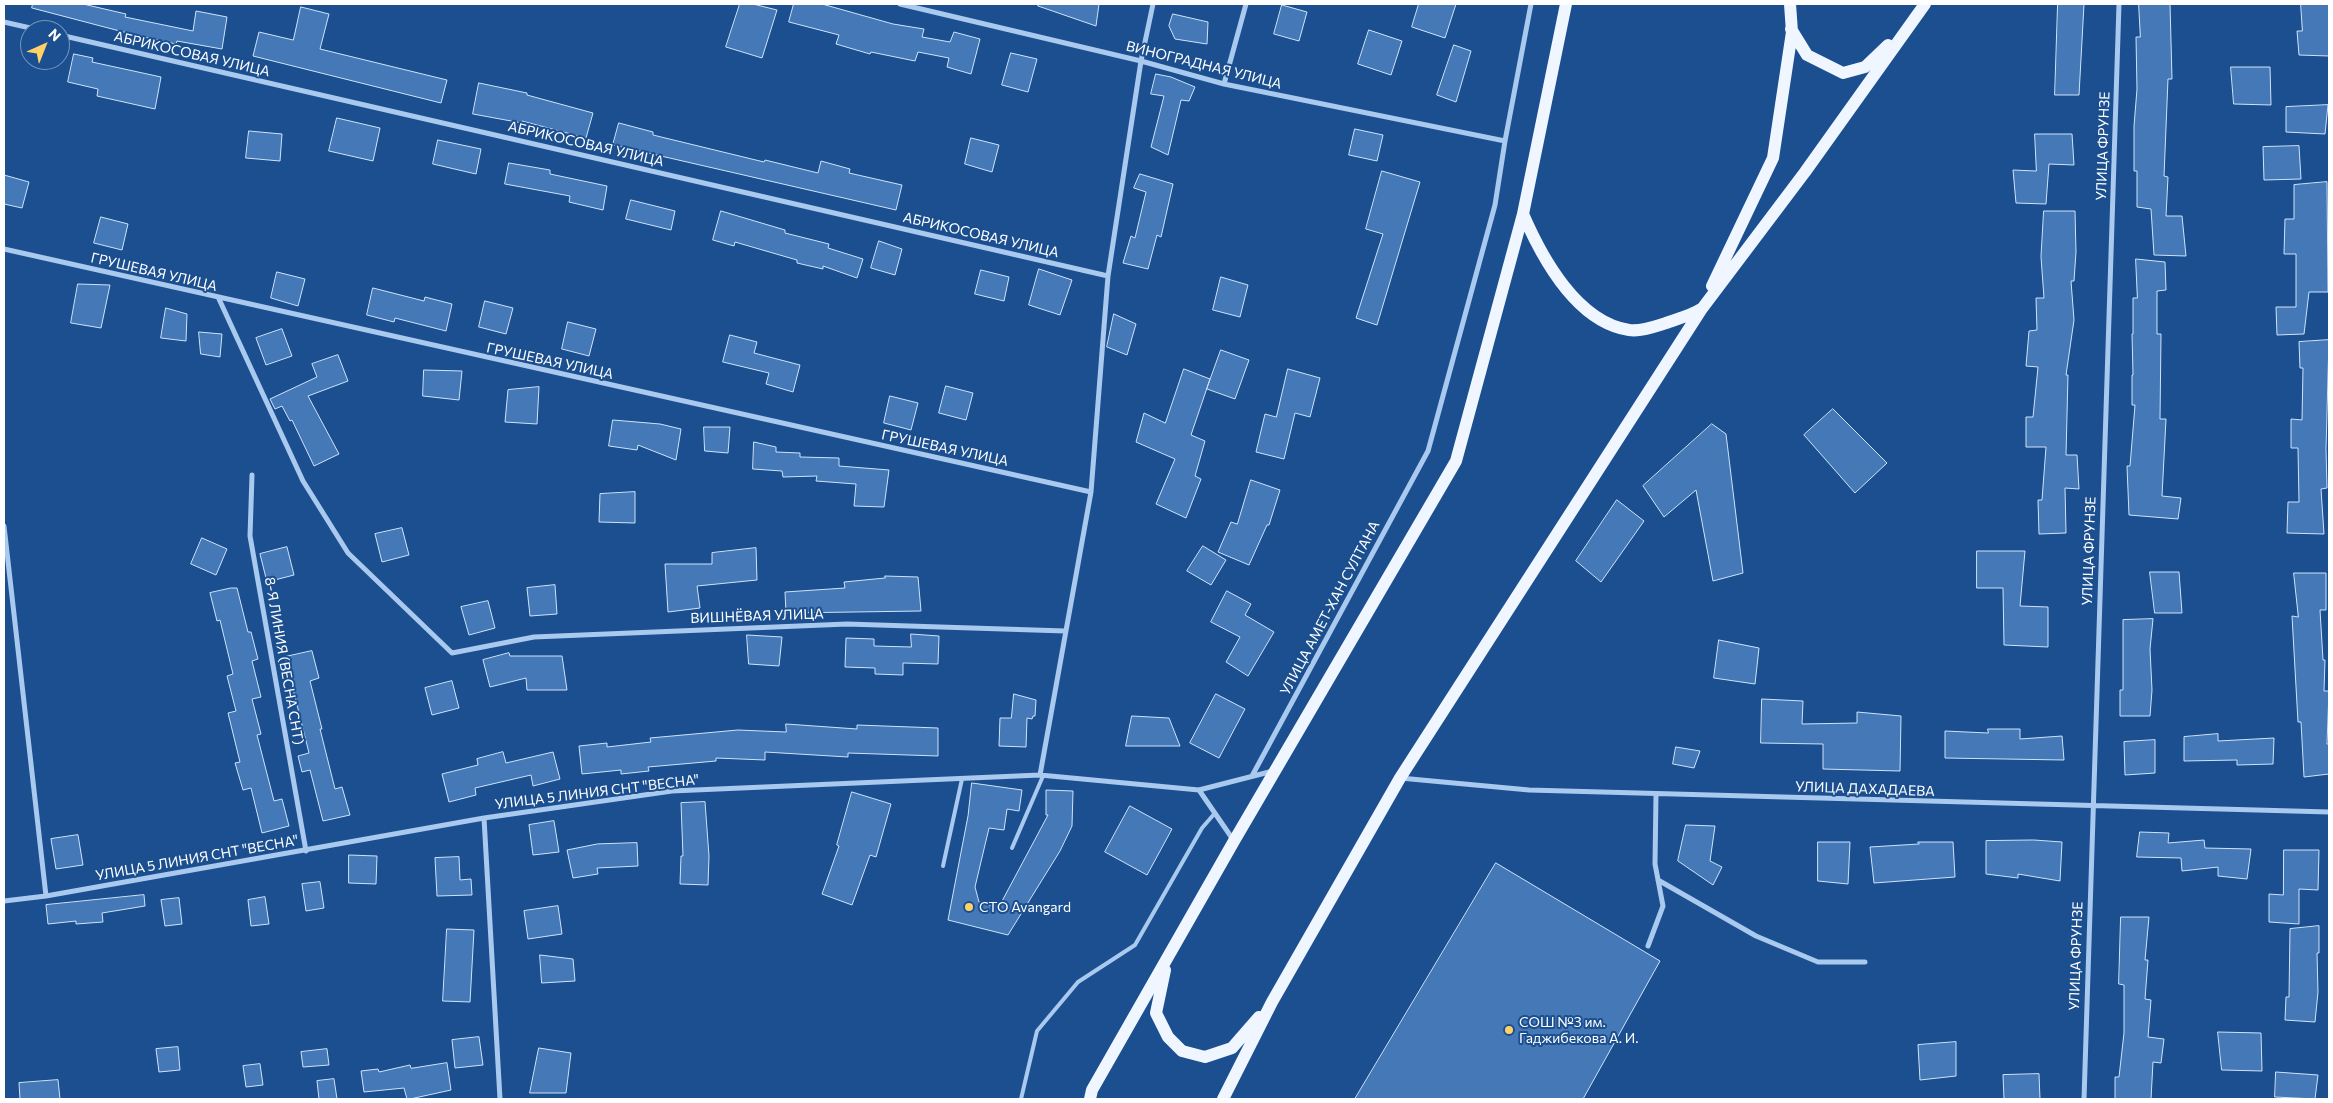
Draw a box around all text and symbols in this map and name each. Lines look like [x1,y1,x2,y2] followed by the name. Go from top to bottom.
[20,20,70,70] north arrow
[45,25,65,44] text: N
[112,28,272,80] street label: АБРИКОСОВАЯ УЛИЦА
[1124,38,1284,92] street label: ВИНОГРАДНАЯ УЛИЦА
[2093,91,2113,201] street label: УЛИЦА ФРУНЗЕ
[506,118,666,170] street label: АБРИКОСОВАЯ УЛИЦА
[901,209,1061,261] street label: АБРИКОСОВАЯ УЛИЦА
[89,249,219,295] street label: ГРУШЕВАЯ УЛИЦА
[485,339,615,383] street label: ГРУШЕВАЯ УЛИЦА
[880,426,1010,470] street label: ГРУШЕВАЯ УЛИЦА
[2079,496,2099,606] street label: УЛИЦА ФРУНЗЕ
[1277,518,1383,698] street label: УЛИЦА АМЕТ-ХАН СУЛТАНА
[261,576,307,746] street label: 8-Я ЛИНИЯ (ВЕСНА СНТ)
[690,605,824,627] street label: ВИШНЁВАЯ УЛИЦА
[494,771,700,813] street label: УЛИЦА 5 ЛИНИЯ СНТ "ВЕСНА"
[1795,778,1935,800] street label: УЛИЦА ДАХАДАЕВА
[94,832,300,884] street label: УЛИЦА 5 ЛИНИЯ СНТ "ВЕСНА"
[979,899,1071,915] place label: СТО Avangard
[963,901,975,913] marker: СТО Avangard
[2066,901,2086,1011] street label: УЛИЦА ФРУНЗЕ
[1519,1014,1639,1046] place label: СОШ №3 им. Гаджибекова А. И.
[1503,1024,1515,1036] marker: СОШ №3 им. Гаджибекова А. И.

